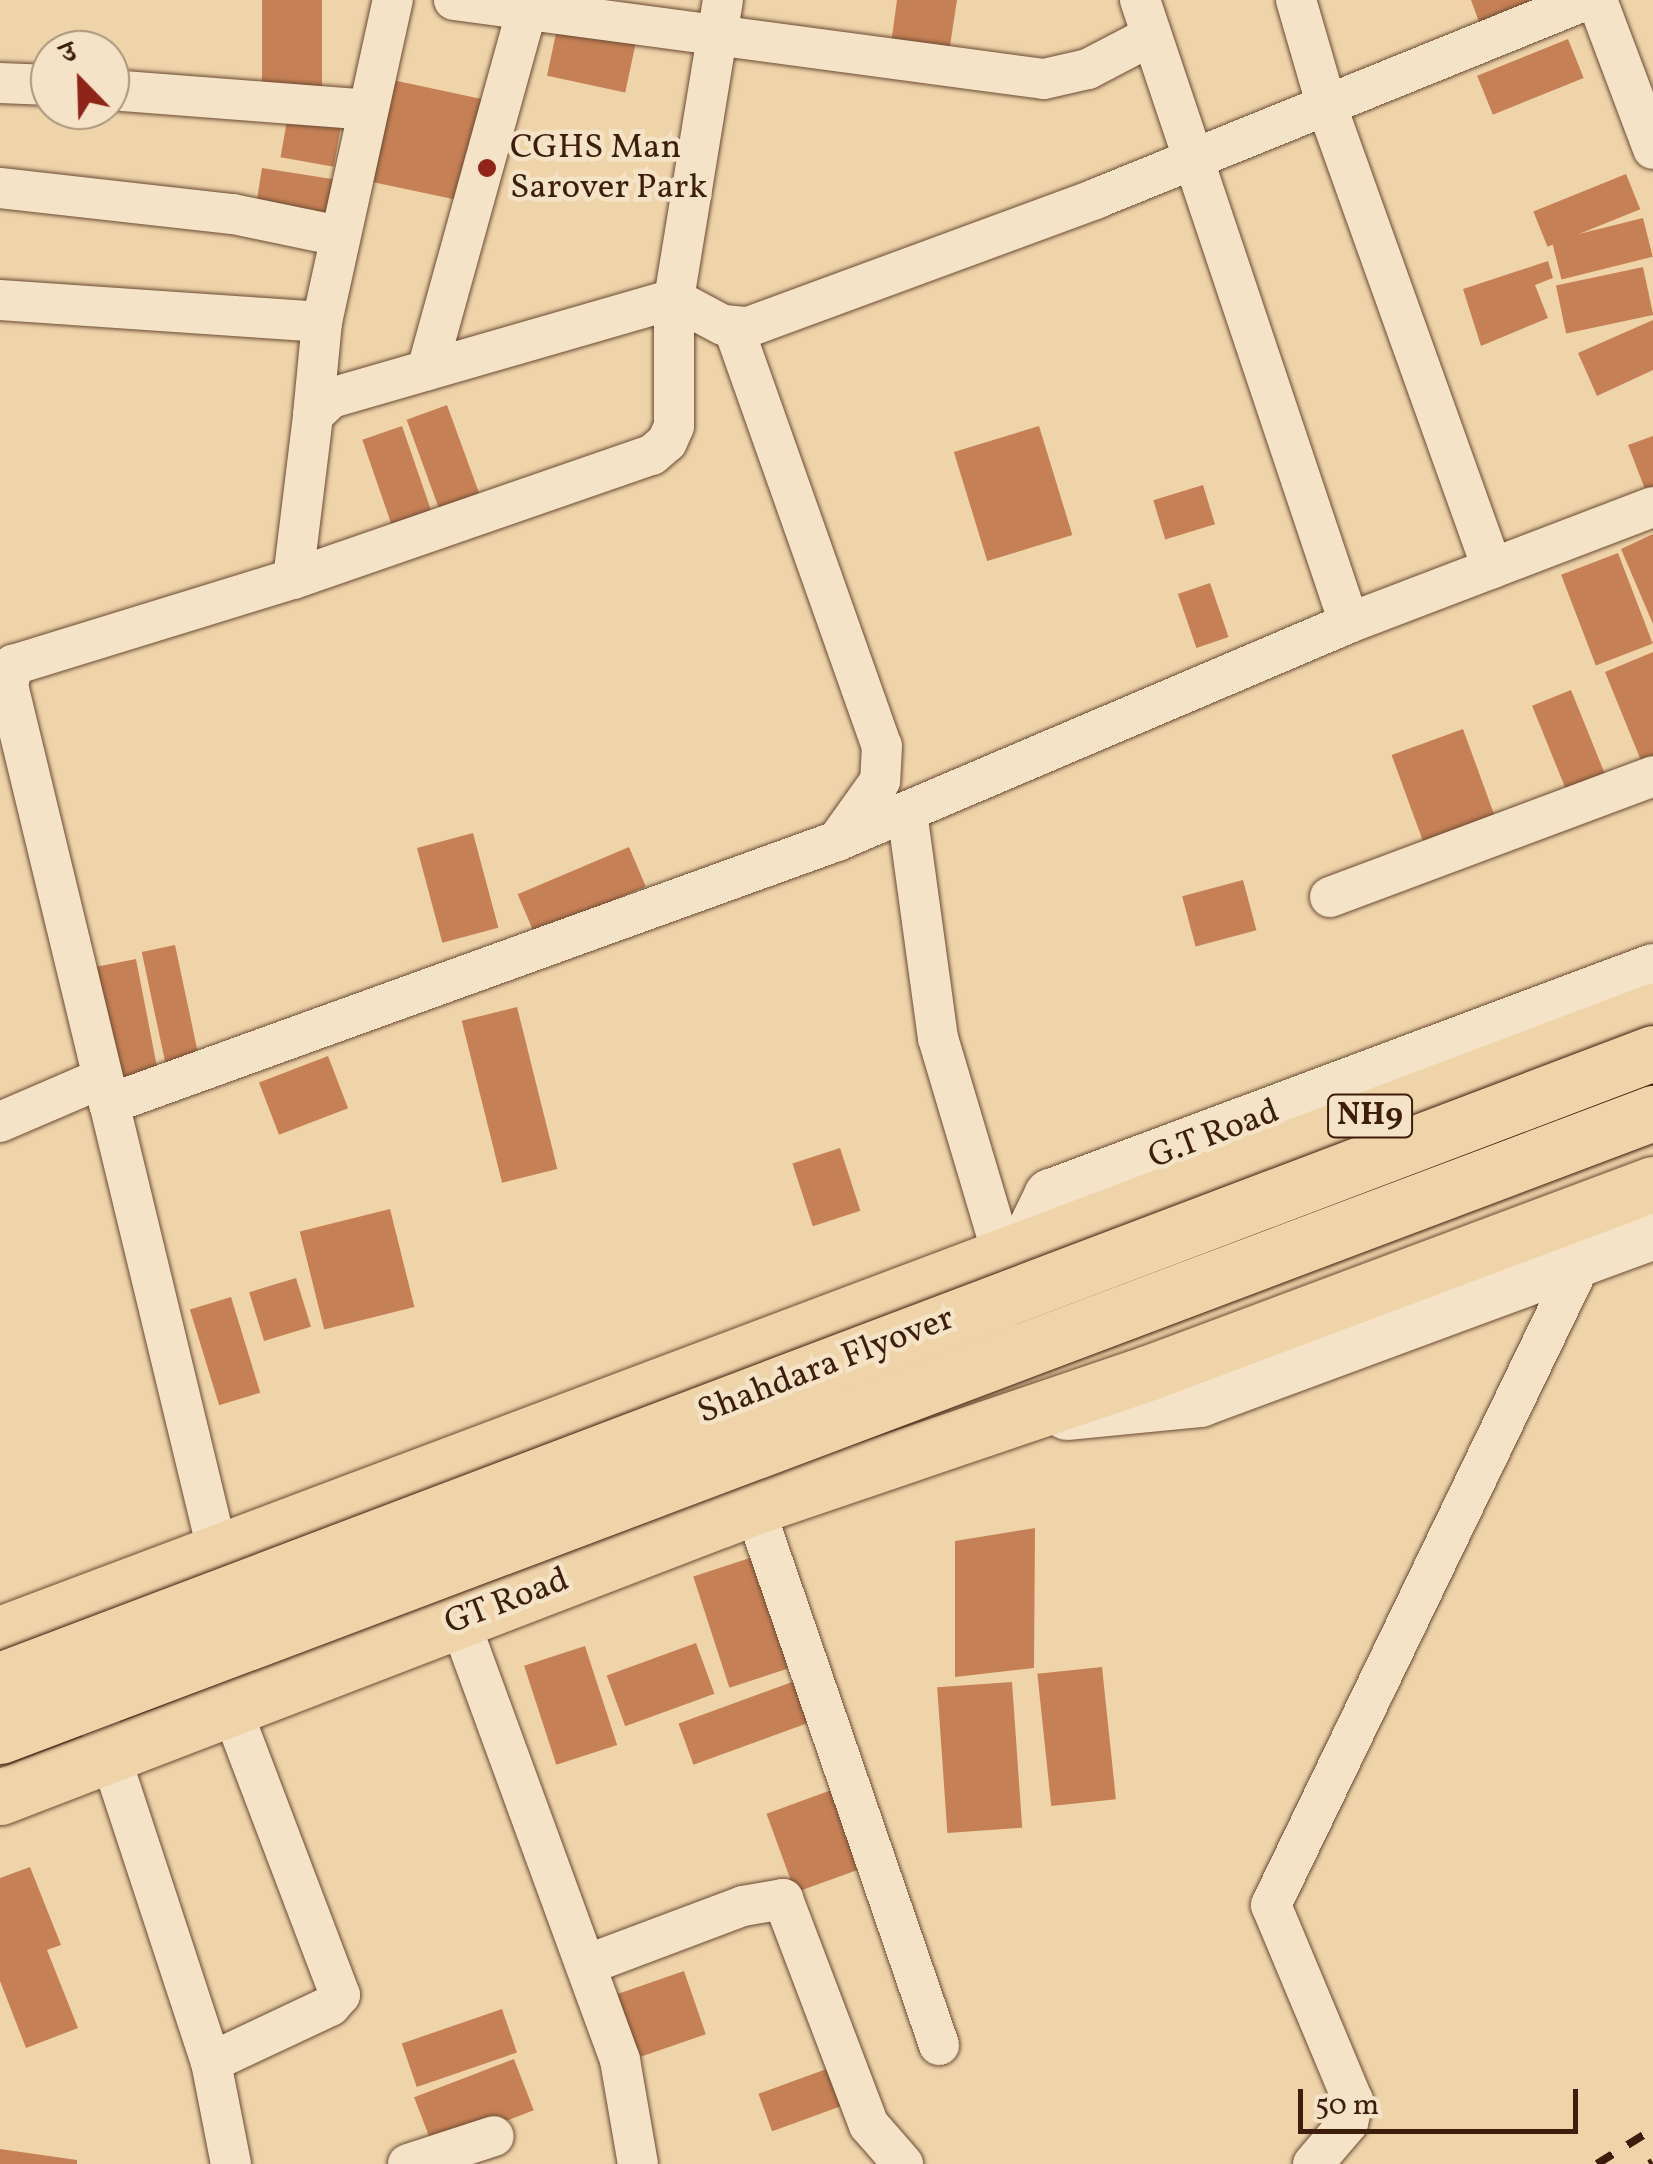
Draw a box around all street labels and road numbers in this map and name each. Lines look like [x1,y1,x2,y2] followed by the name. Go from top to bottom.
[1325,1089,1415,1143] road number: NH9
[1142,1091,1286,1179] street label: G.T Road
[692,1298,960,1434] street label: Shahdara Flyover
[438,1559,576,1645] street label: GT Road

